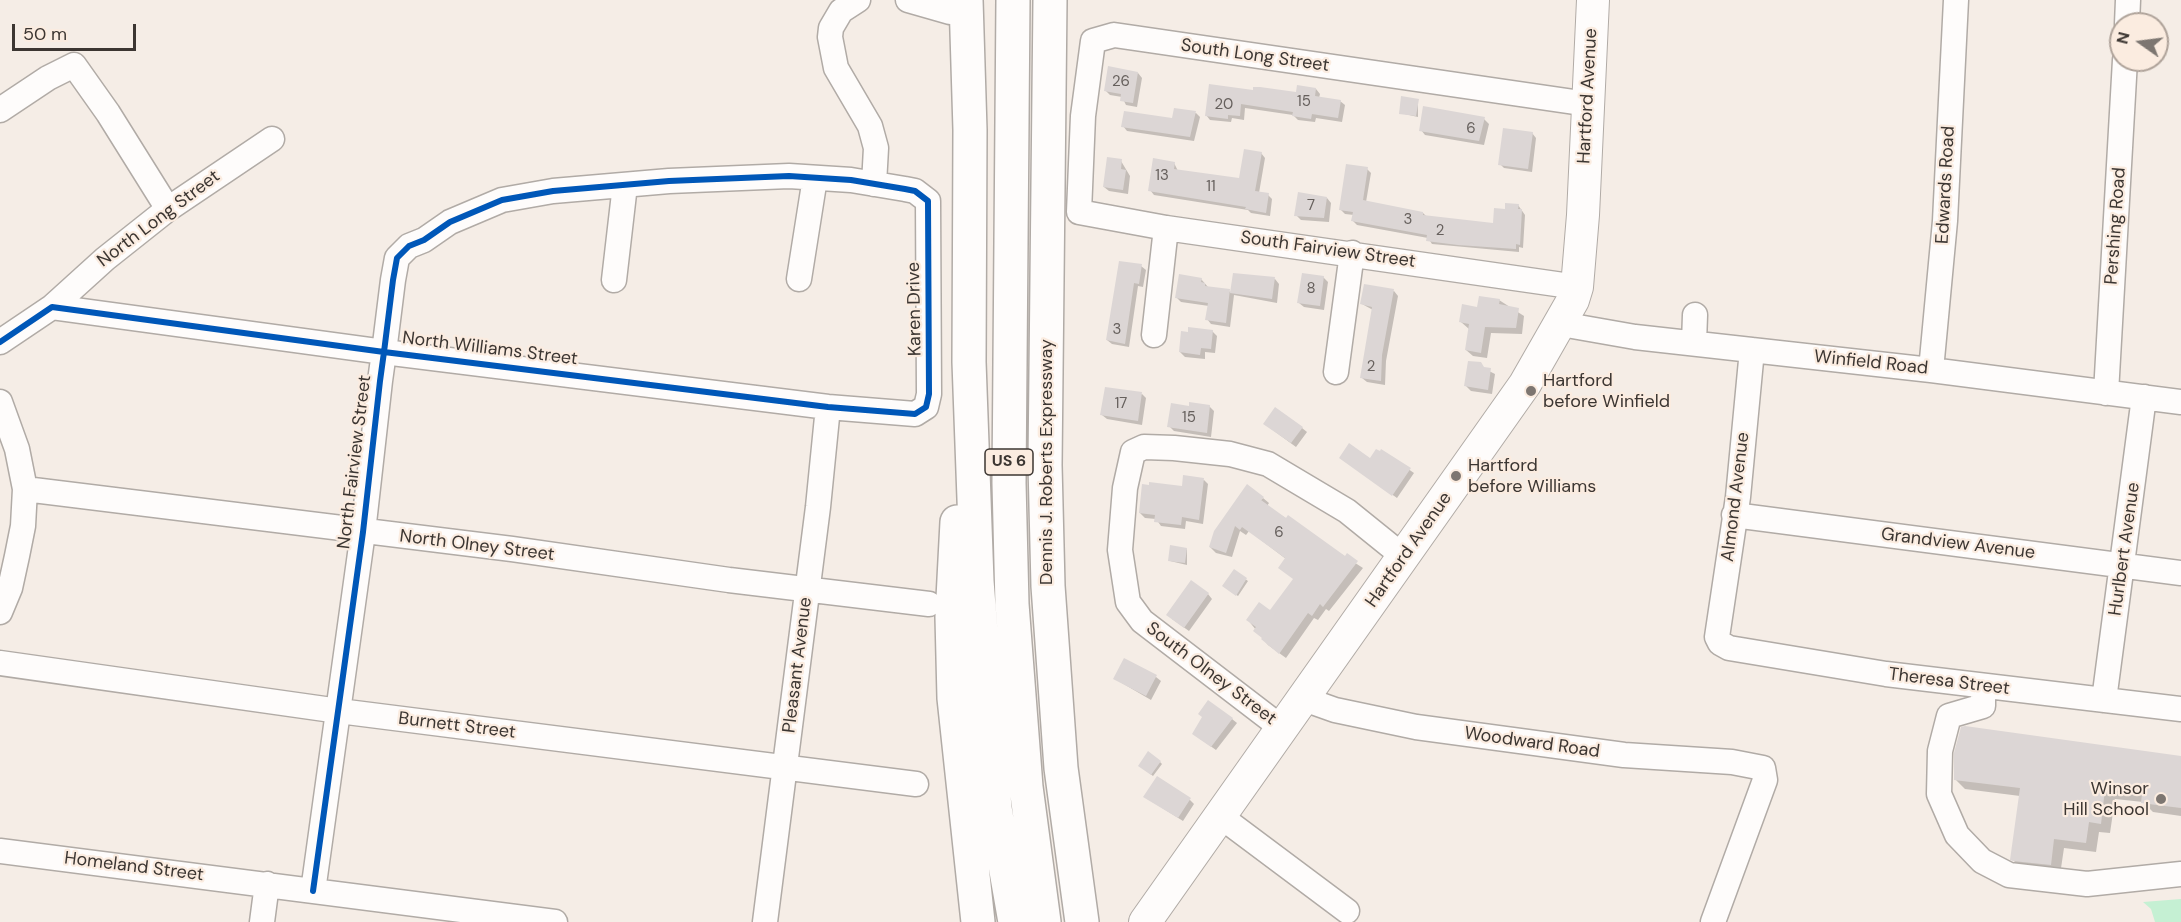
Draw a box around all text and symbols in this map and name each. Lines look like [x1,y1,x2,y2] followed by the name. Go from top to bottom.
[15,12,140,50] scale bar
[2109,12,2169,72] north arrow
[23,22,67,46] text: 50 m
[1574,28,1602,164] street label: Hartford Avenue
[2111,30,2135,46] text: N
[1179,35,1331,77] street label: South Long Street
[1112,73,1130,91] house number: 26
[1297,93,1311,111] house number: 15
[1215,96,1233,114] house number: 20
[1466,120,1476,138] house number: 6
[1932,126,1960,244] street label: Edwards Road
[93,166,225,272] street label: North Long Street
[1155,167,1169,185] house number: 13
[2101,167,2131,285] street label: Pershing Road
[1206,178,1216,196] house number: 11
[1307,197,1315,215] house number: 7
[1404,211,1412,229] house number: 3
[1436,222,1444,240] house number: 2
[1239,227,1417,273] street label: South Fairview Street
[903,262,927,356] street label: Karen Drive
[1306,280,1316,298] house number: 8
[1113,321,1121,339] house number: 3
[401,328,579,370] street label: North Williams Street
[1036,339,1058,585] street label: Dennis J. Roberts Expressway
[1813,346,1929,380] street label: Winfield Road
[1367,358,1375,376] house number: 2
[1543,370,1670,412] place label: Hartford before Winfield
[334,374,376,550] street label: North Fairview Street
[1524,384,1538,398] marker: Hartford before Winfield
[1115,395,1127,413] house number: 17
[1182,409,1196,427] house number: 15
[1717,431,1755,563] street label: Almond Avenue
[985,449,1033,475] road number: US 6
[1468,455,1596,498] place label: Hartford before Williams
[1449,469,1463,483] marker: Hartford before Williams
[2105,481,2145,617] street label: Hurlbert Avenue
[1361,488,1457,612] street label: Hartford Avenue
[1274,524,1284,542] house number: 6
[1880,524,2036,564] street label: Grandview Avenue
[398,526,556,566] street label: North Olney Street
[779,596,817,734] street label: Pleasant Avenue
[1142,618,1280,730] street label: South Olney Street
[1887,664,2011,700] street label: Theresa Street
[397,708,517,744] street label: Burnett Street
[1463,723,1601,763] street label: Woodward Road
[2063,778,2149,820] place label: Winsor Hill School
[2154,792,2168,806] marker: Winsor Hill School
[63,848,205,886] street label: Homeland Street

